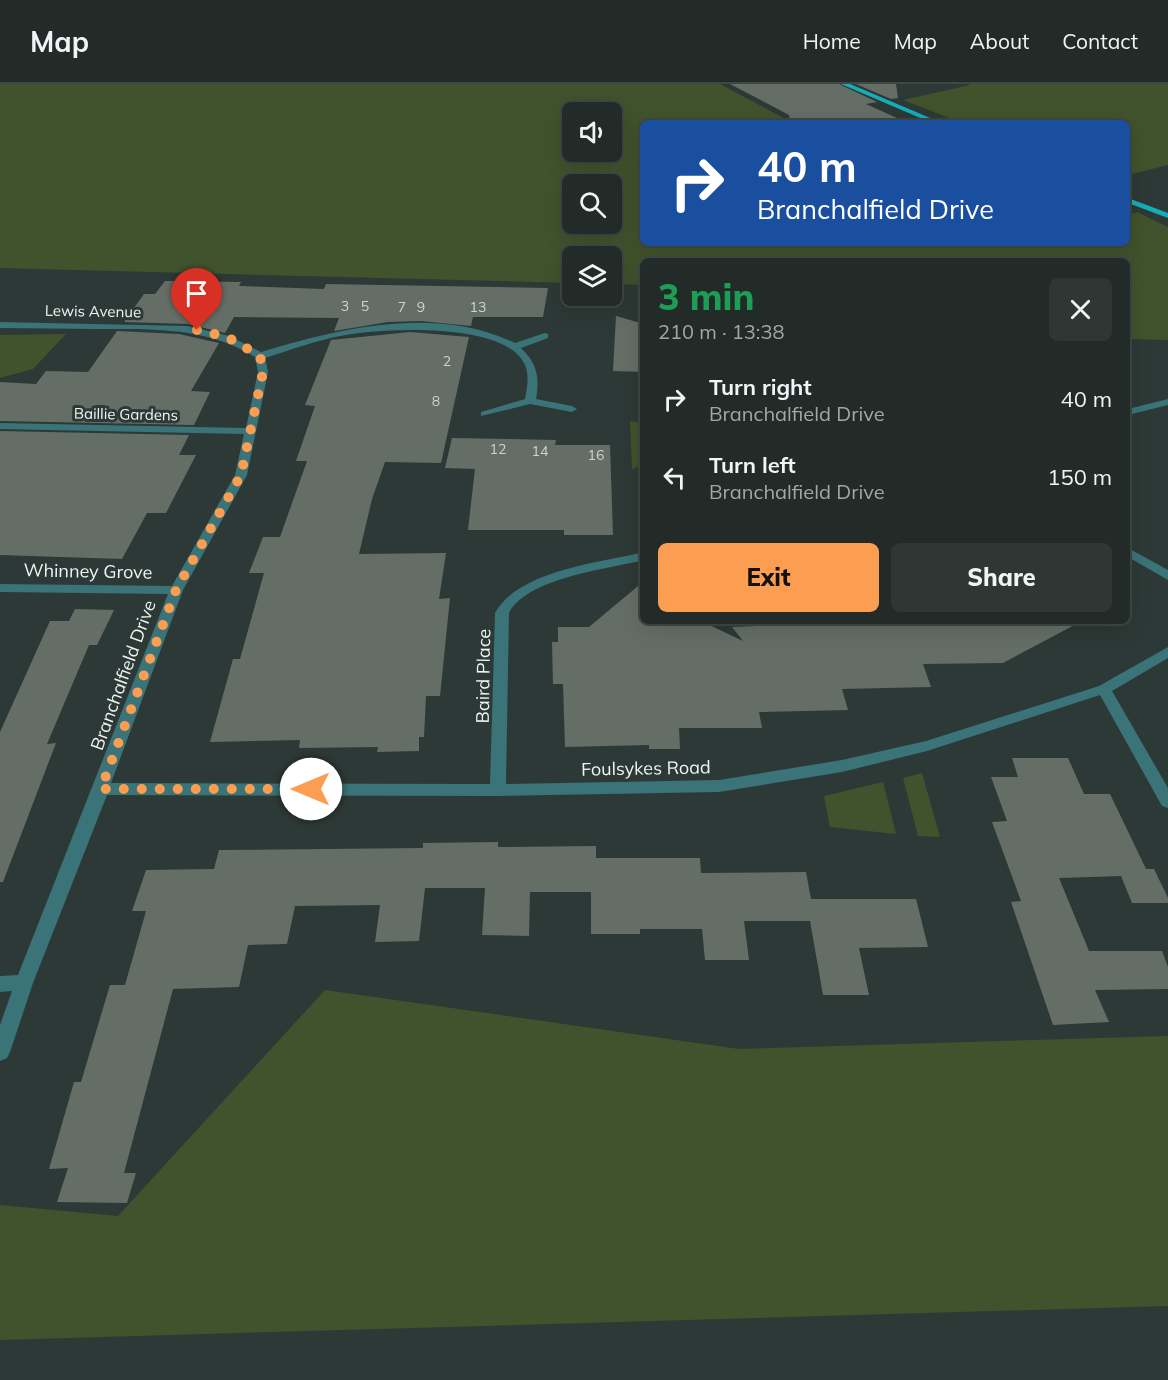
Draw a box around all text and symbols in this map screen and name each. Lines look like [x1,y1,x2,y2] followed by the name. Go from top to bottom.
[30,24,89,59] text: Map
[803,28,861,54] text: Home
[894,28,937,54] text: Map
[970,28,1029,54] text: About
[1062,28,1138,54] text: Contact
[562,102,622,306] map controls
[562,102,622,162] button: sound
[757,140,857,193] text: 40 m
[658,144,736,222] icon: right
[562,174,622,234] button: search
[757,192,994,226] text: Branchalfield Drive
[562,246,622,306] button: layers
[171,268,222,330] pin
[658,274,754,319] text: 3 min
[180,277,213,310] icon: arrive
[1049,278,1112,341] button: close
[341,297,349,315] house number: 3
[361,297,369,315] house number: 5
[398,298,406,316] house number: 7
[417,298,425,316] house number: 9
[470,298,486,316] house number: 13
[45,301,141,321] street label: Lewis Avenue
[658,319,784,344] text: 210 m · 13:38
[443,352,451,370] house number: 2
[709,373,812,401] text: Turn right
[658,383,691,416] icon: right
[1061,385,1112,413] text: 40 m
[432,392,440,410] house number: 8
[709,401,885,426] text: Branchalfield Drive
[74,404,178,424] street label: Baillie Gardens
[490,440,506,458] house number: 12
[532,442,549,460] house number: 14
[588,446,604,464] house number: 16
[709,451,796,479] text: Turn left
[658,461,691,494] icon: left
[1047,463,1112,491] text: 150 m
[709,479,885,504] text: Branchalfield Drive
[658,543,879,612] button: Exit
[891,543,1112,612] button: Share
[23,558,153,584] street label: Whinney Grove
[85,597,161,753] street label: Branchalfield Drive
[471,629,495,723] street label: Baird Place
[581,755,711,781] street label: Foulsykes Road
[279,757,343,821] position arrow

